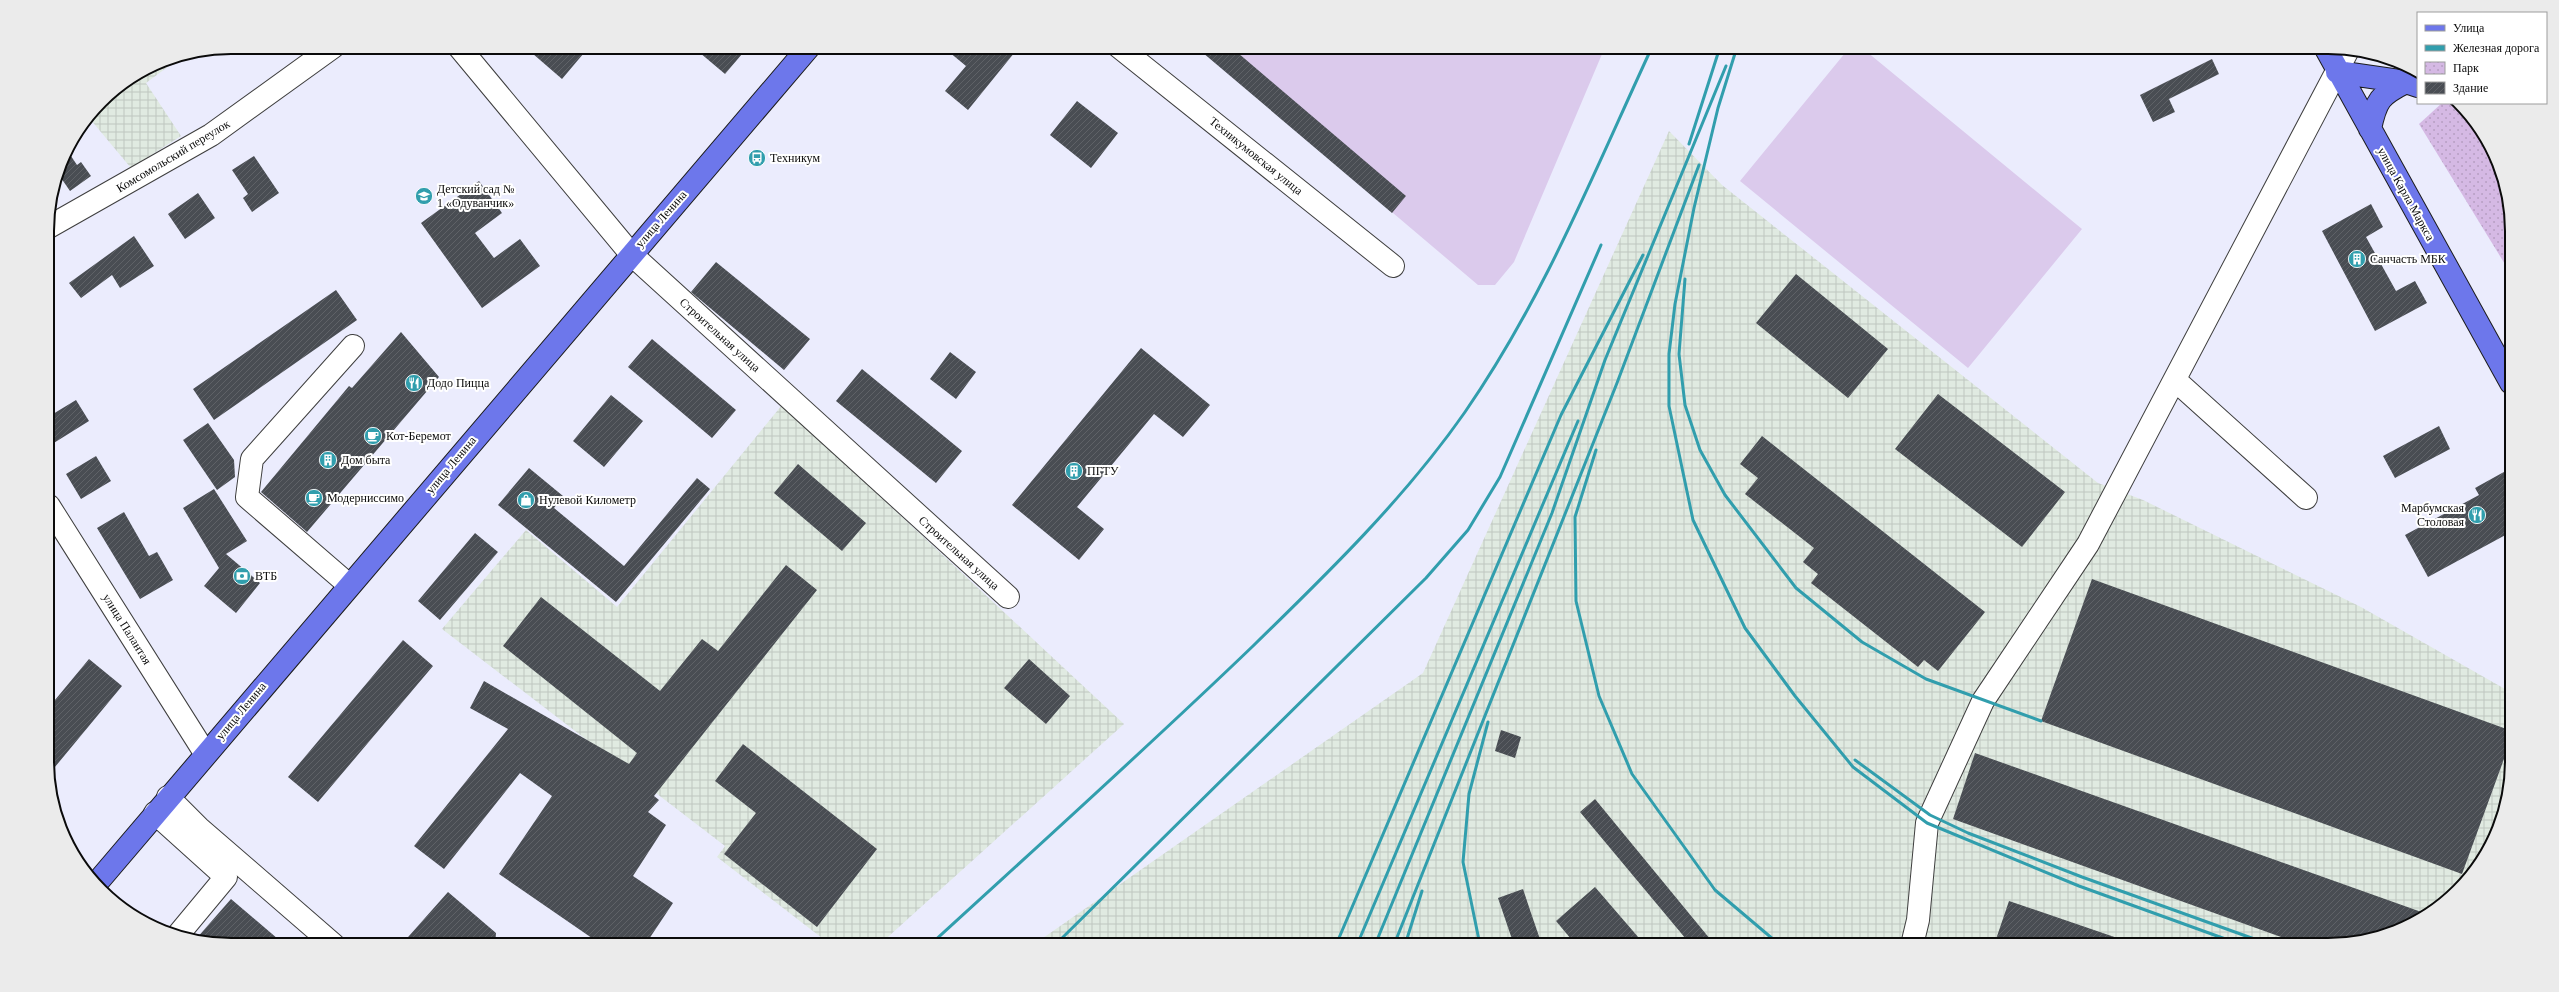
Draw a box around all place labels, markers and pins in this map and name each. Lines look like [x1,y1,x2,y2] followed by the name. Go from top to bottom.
[747,148,767,168] bus stop icon: Техникум
[770,151,820,165] place label: Техникум
[437,182,514,210] place label: Детский сад № 1 «Одуванчик»
[414,186,434,206] school or university icon: Детский сад № 1 «Одуванчик»
[2347,249,2367,269] building icon: Санчасть МБК
[2370,252,2447,266] place label: Санчасть МБК
[404,373,424,393] restaurant icon: Додо Пицца
[427,376,490,390] place label: Додо Пицца
[363,426,383,446] cafe icon: Кот-Беремот
[386,429,451,443] place label: Кот-Беремот
[318,450,338,470] building icon: Дом быта
[341,453,391,467] place label: Дом быта
[1064,461,1084,481] building icon: ПГТУ
[1087,464,1119,478] place label: ПГТУ
[304,488,324,508] cafe icon: Модерниссимо
[516,490,536,510] shop icon: Нулевой Километр
[327,491,404,505] place label: Модерниссимо
[539,493,636,507] place label: Нулевой Километр
[2401,501,2464,529] place label: Марбумская Столовая
[2467,505,2487,525] restaurant icon: Марбумская Столовая
[232,566,252,586] bank icon: ВТБ
[255,569,277,583] place label: ВТБ

